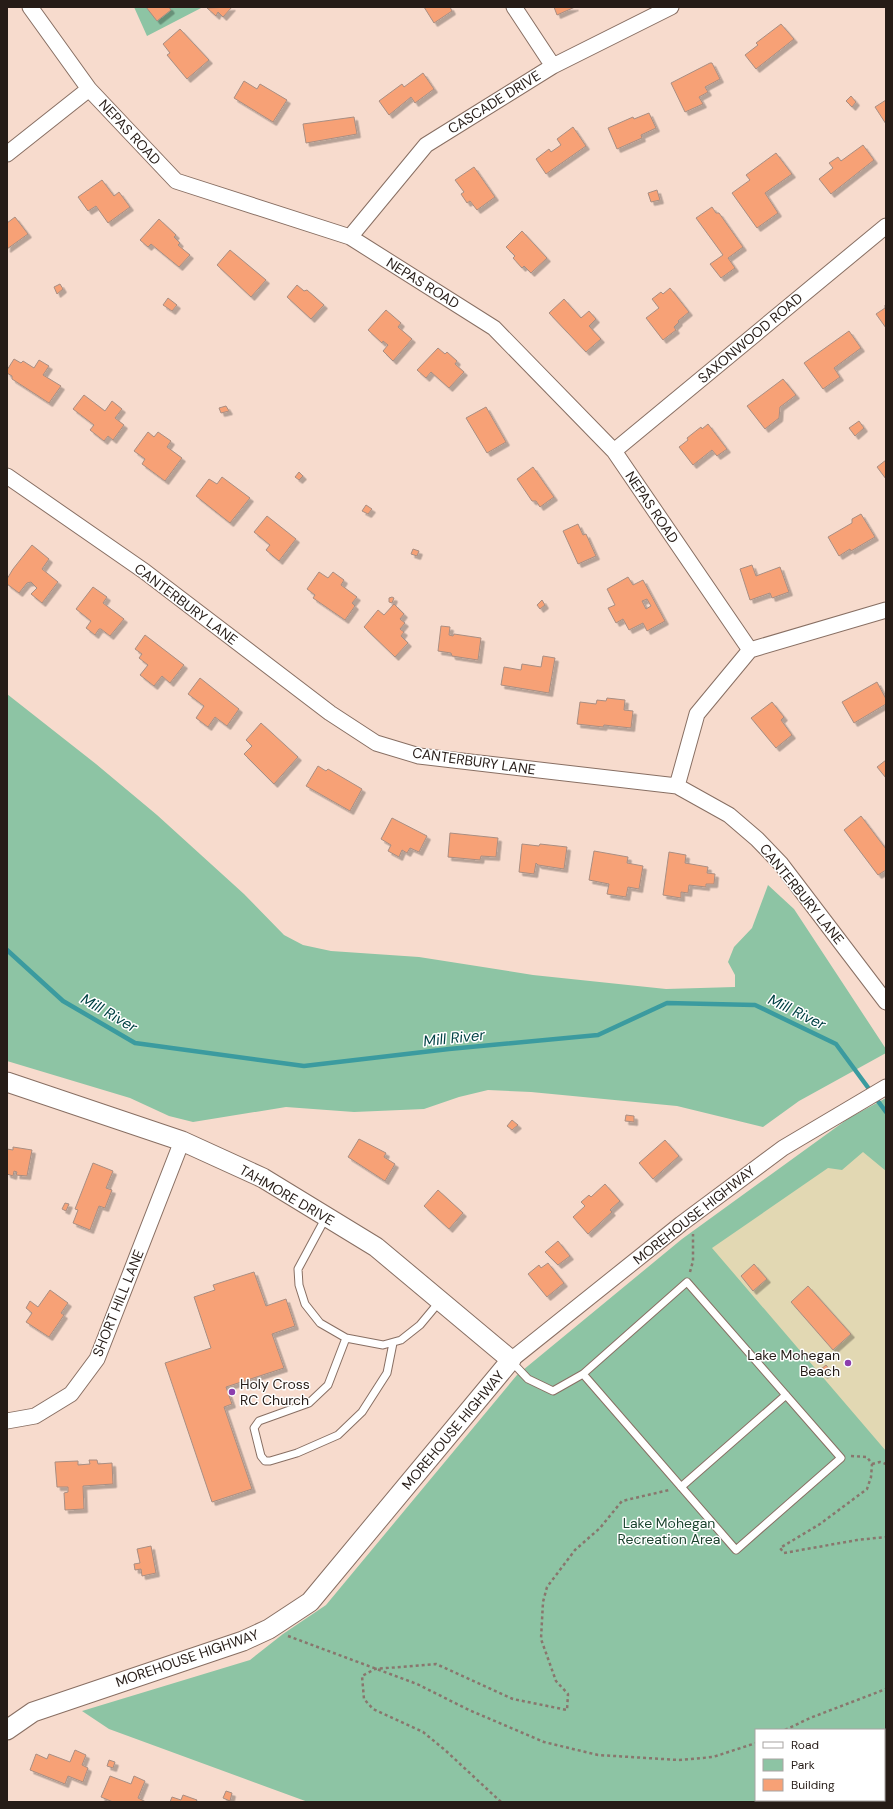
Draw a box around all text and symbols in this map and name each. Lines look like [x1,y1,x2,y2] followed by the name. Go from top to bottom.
[444,66,544,138] street label: CASCADE DRIVE
[95,96,165,168] street label: NEPAS ROAD
[383,253,463,313] street label: NEPAS ROAD
[694,289,806,387] street label: SAXONWOOD ROAD
[621,468,683,546] street label: NEPAS ROAD
[131,559,241,649] street label: CANTERBURY LANE
[411,743,537,779] street label: CANTERBURY LANE
[756,840,848,948] street label: CANTERBURY LANE
[77,989,141,1037] water label: Mill River
[765,989,830,1035] water label: Mill River
[422,1025,486,1051] water label: Mill River
[236,1161,338,1229] street label: TAHMORE DRIVE
[629,1162,759,1268] street label: MOREHOUSE HIGHWAY
[88,1247,148,1359] street label: SHORT HILL LANE
[747,1346,840,1380] place label: Lake Mohegan Beach
[843,1358,853,1368] marker: Lake Mohegan Beach
[398,1367,508,1493] street label: MOREHOUSE HIGHWAY
[240,1375,310,1409] place label: Holy Cross RC Church
[227,1387,237,1397] marker: Holy Cross RC Church
[618,1514,720,1548] park label: Lake Mohegan Recreation Area
[113,1625,261,1691] street label: MOREHOUSE HIGHWAY
[755,1729,885,1801] legend
[791,1737,819,1753] text: Road
[791,1757,815,1773] text: Park
[791,1777,835,1793] text: Building

